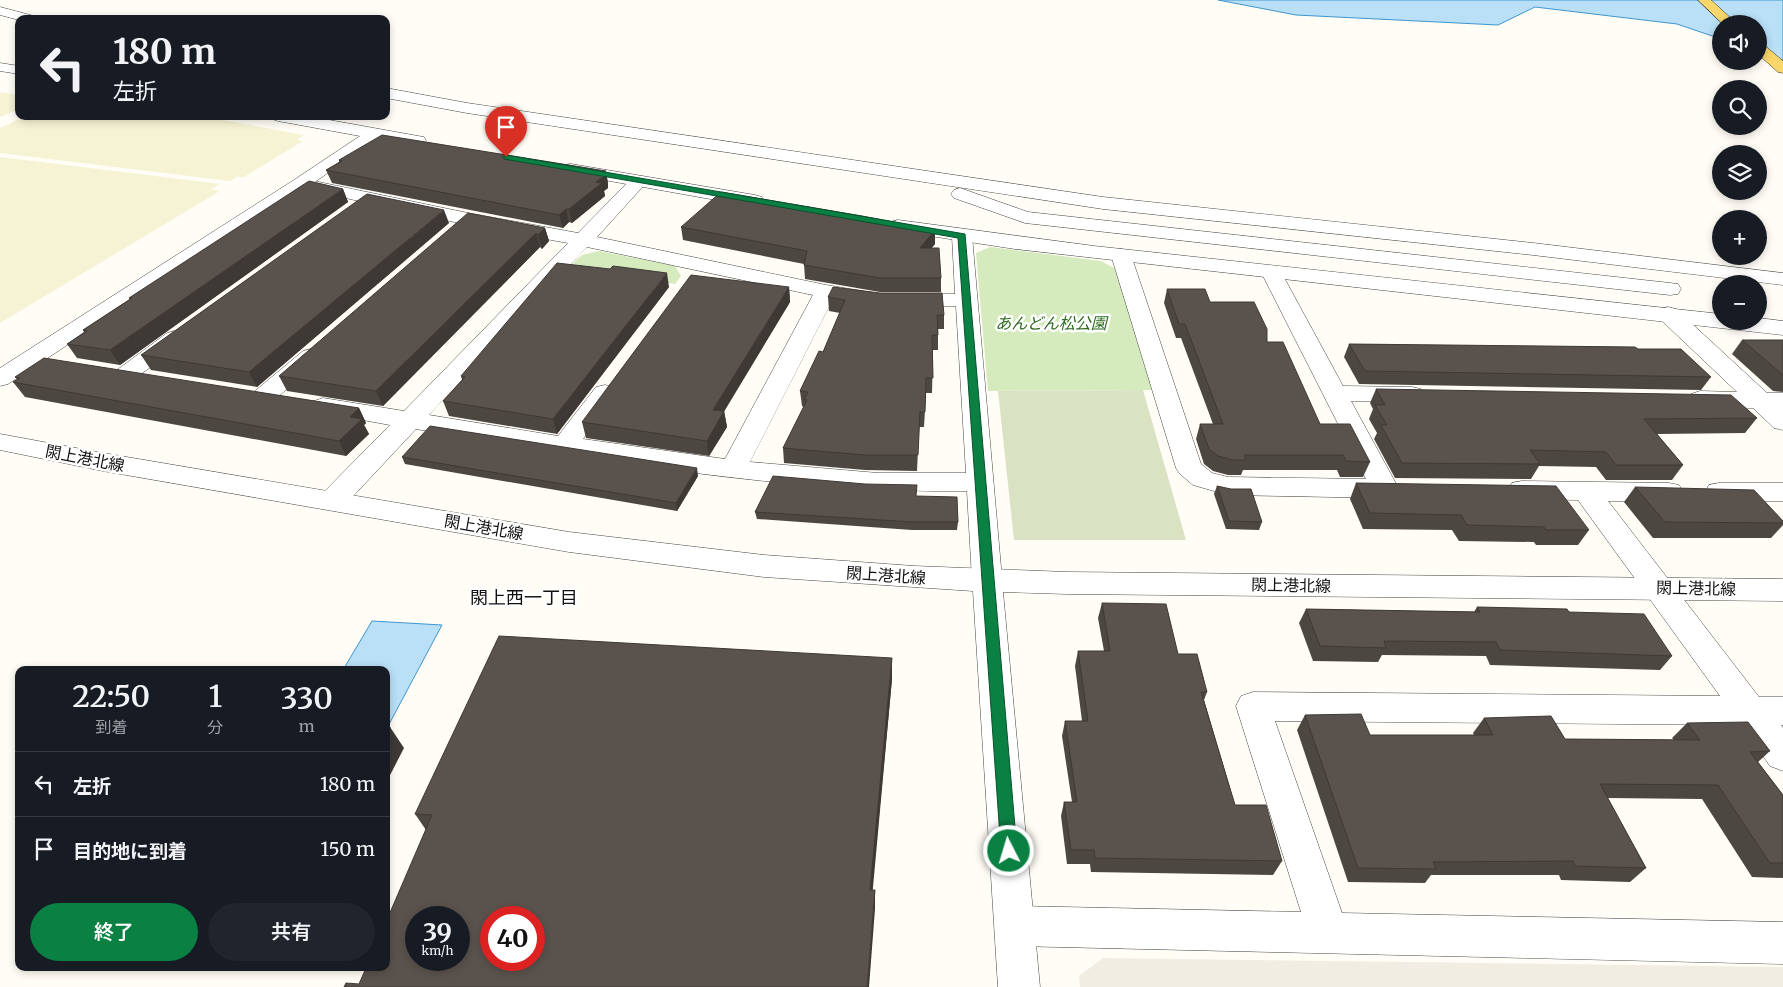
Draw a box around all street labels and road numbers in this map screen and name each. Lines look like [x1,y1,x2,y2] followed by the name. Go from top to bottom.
[44,441,126,475] street label: 閖上港北線
[443,510,525,544] street label: 閖上港北線
[845,562,927,588] street label: 閖上港北線
[1251,574,1331,596] street label: 閖上港北線
[1656,577,1736,599] street label: 閖上港北線

